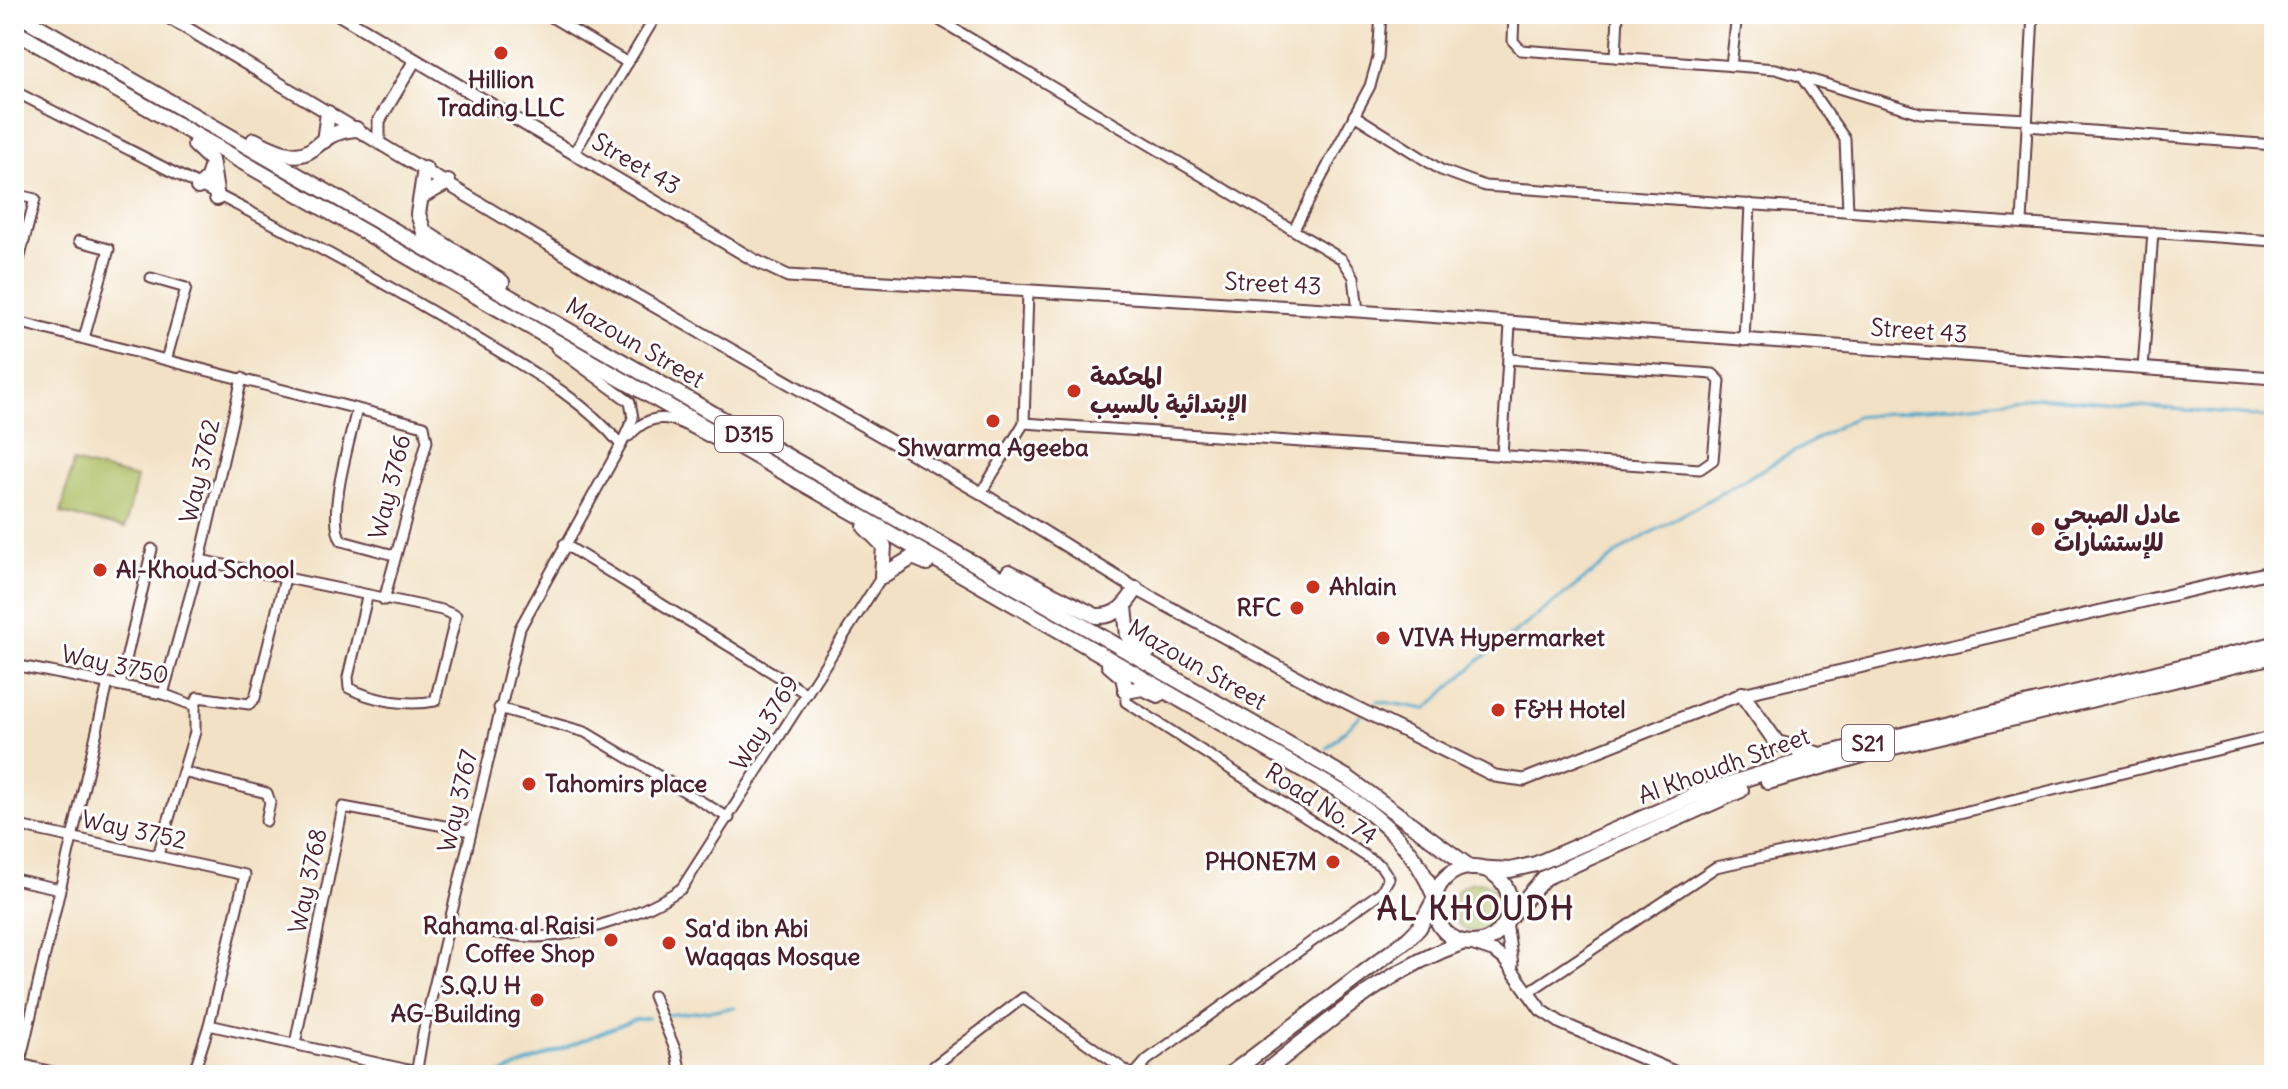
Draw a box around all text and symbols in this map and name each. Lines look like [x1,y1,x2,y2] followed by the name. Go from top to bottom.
[492,44,510,62] marker: Hillion Trading LLC
[437,64,565,122] place label: Hillion Trading LLC
[587,126,686,200] street label: Street 43
[1224,265,1322,301] street label: Street 43
[561,290,710,394] street label: Mazoun Street
[1870,312,1969,348] street label: Street 43
[1090,361,1247,421] place label: المحكمة الإبتدائية بالسيب
[1065,382,1083,400] marker: المحكمة الإبتدائية بالسيب
[984,412,1002,430] marker: Shwarma Ageeba
[172,416,226,526] street label: Way 3762
[715,416,783,452] road number: D315
[362,431,416,542] street label: Way 3766
[897,432,1089,462] place label: Shwarma Ageeba
[2054,499,2182,559] place label: عادل الصبحي للإستشارات
[2029,520,2047,538] marker: عادل الصبحي للإستشارات
[116,554,295,584] place label: Al-Khoud School
[91,561,109,579] marker: Al-Khoud School
[1329,571,1397,601] place label: Ahlain
[1304,578,1322,596] marker: Ahlain
[1237,592,1281,622] place label: RFC
[1288,599,1306,617] marker: RFC
[1123,612,1272,716] street label: Mazoun Street
[1399,622,1606,652] place label: VIVA Hypermarket
[1374,629,1392,647] marker: VIVA Hypermarket
[59,638,172,690] street label: Way 3750
[723,669,805,776] street label: Way 3769
[1514,694,1626,724] place label: F&H Hotel
[1489,701,1507,719] marker: F&H Hotel
[1634,720,1814,810] street label: Al Khoudh Street
[1842,725,1894,761] road number: S21
[431,746,483,855] street label: Way 3767
[1260,756,1383,851] street label: Road No. 74
[545,768,707,798] place label: Tahomirs place
[520,775,538,793] marker: Tahomirs place
[79,803,189,855] street label: Way 3752
[281,825,333,936] street label: Way 3768
[1205,846,1317,876] place label: PHONE7M
[1324,853,1342,871] marker: PHONE7M
[1377,888,1575,929] district label: AL KHOUDH
[423,910,595,968] place label: Rahama al Raisi Coffee Shop
[685,913,860,971] place label: Sa'd ibn Abi Waqqas Mosque
[602,931,620,949] marker: Rahama al Raisi Coffee Shop
[660,934,678,952] marker: Sa'd ibn Abi Waqqas Mosque
[391,970,521,1028] place label: S.Q.U H AG-Building
[528,991,546,1009] marker: S.Q.U H AG-Building

